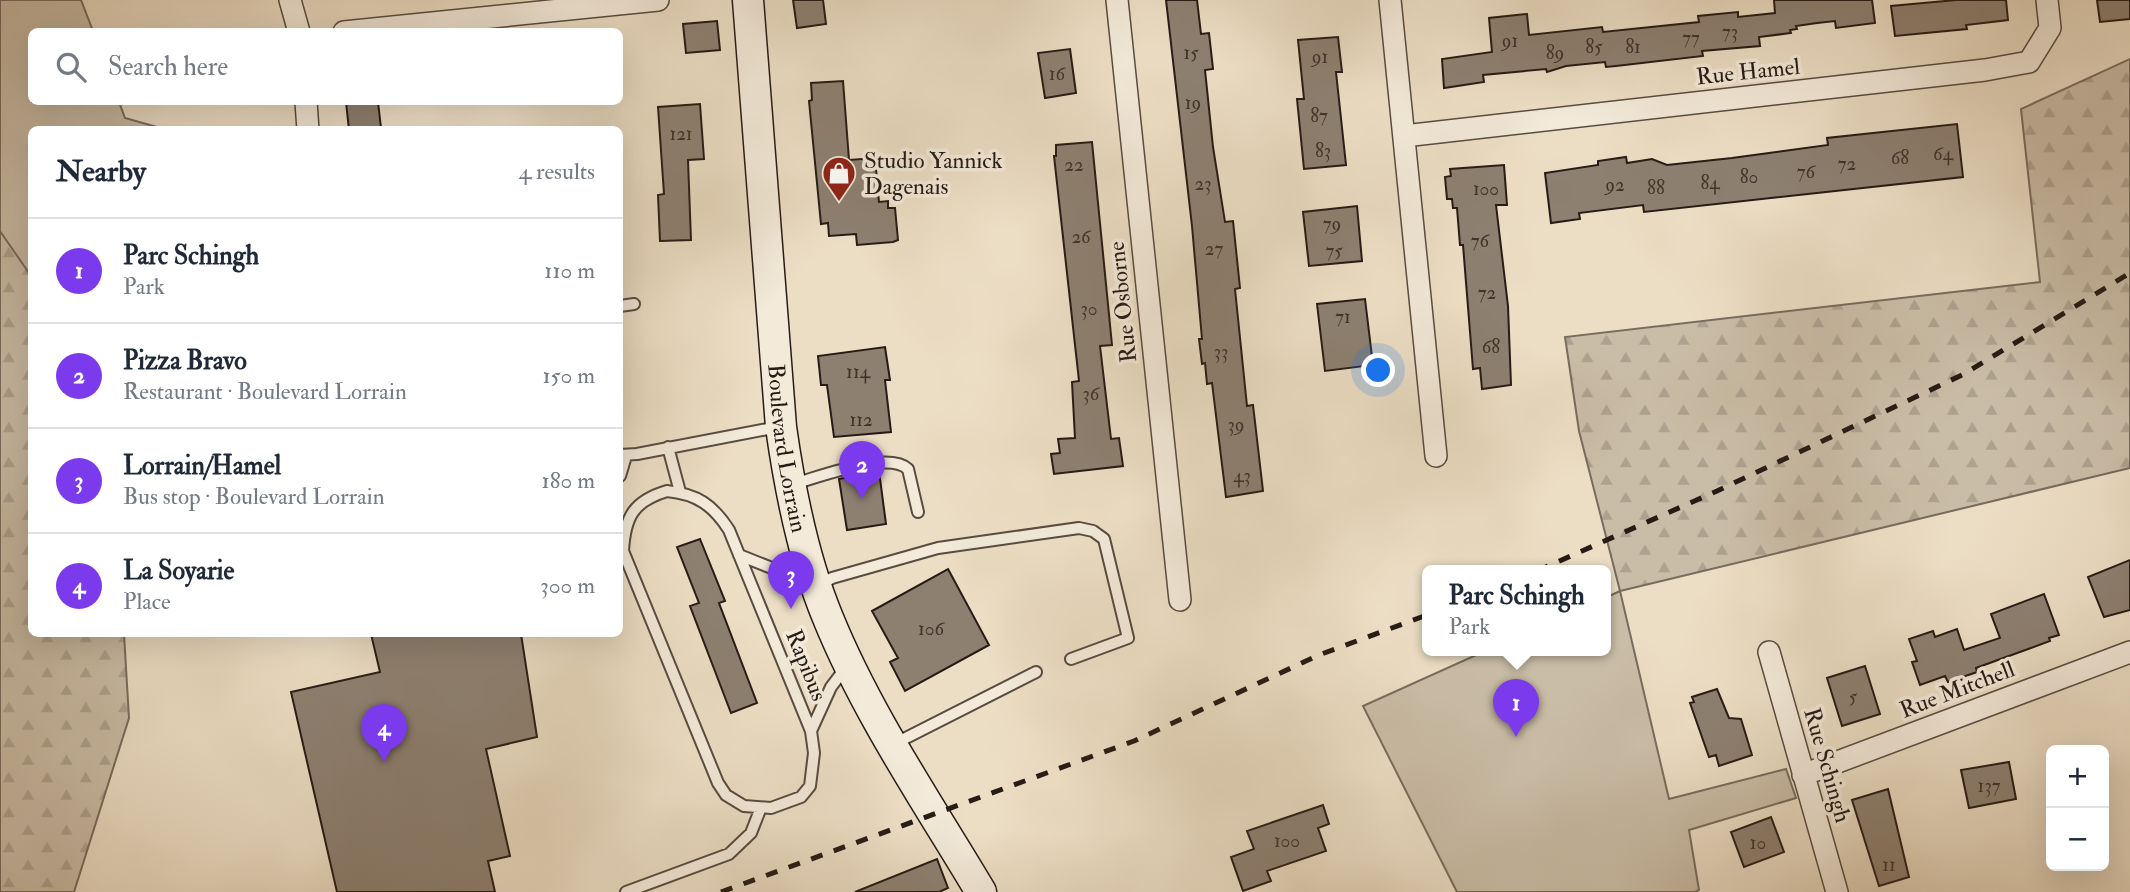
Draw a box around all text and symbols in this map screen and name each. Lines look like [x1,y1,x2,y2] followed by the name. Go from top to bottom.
[1722,20,1738,44] house number: 73
[1682,26,1700,50] house number: 77
[28,28,623,105] search box
[1500,29,1518,53] house number: 91
[1585,35,1603,59] house number: 85
[1625,35,1641,59] house number: 81
[1183,41,1199,65] house number: 15
[1546,41,1564,65] house number: 89
[1310,45,1328,69] house number: 91
[52,48,90,86] icon: search
[108,51,228,83] text: Search here
[1695,52,1801,91] street label: Rue Hamel
[1049,62,1067,86] house number: 16
[1185,91,1201,115] house number: 19
[1310,104,1328,128] house number: 87
[669,122,693,146] house number: 121
[1315,139,1331,163] house number: 83
[1933,142,1954,166] house number: 64
[864,146,1003,201] place label: Studio Yannick Dagenais
[1891,146,1909,170] house number: 68
[1838,152,1856,176] house number: 72
[56,153,146,190] text: Nearby
[1064,153,1084,177] house number: 22
[820,154,858,203] shop icon: Studio Yannick Dagenais
[519,157,595,186] text: 4 results
[1797,160,1817,184] house number: 76
[1740,165,1758,189] house number: 80
[1700,171,1720,195] house number: 84
[1195,172,1211,196] house number: 23
[1603,173,1625,197] house number: 92
[1647,176,1665,200] house number: 88
[1473,177,1499,201] house number: 100
[1323,212,1341,236] house number: 79
[1071,225,1092,249] house number: 26
[1471,229,1491,253] house number: 76
[1205,237,1223,261] house number: 27
[1325,239,1343,263] house number: 75
[123,240,259,272] text: Parc Schingh
[1102,240,1143,364] street label: Rue Osborne
[75,256,83,285] text: 1
[544,256,595,285] text: 110 m
[123,272,165,301] text: Park
[1478,281,1496,305] house number: 72
[1080,297,1098,321] house number: 30
[1335,305,1351,329] house number: 71
[1482,335,1500,359] house number: 68
[1214,340,1228,364] house number: 33
[123,345,247,377] text: Pizza Bravo
[1361,353,1395,387] your location
[846,360,871,384] house number: 114
[73,361,85,390] text: 2
[542,361,595,390] text: 150 m
[761,363,814,535] street label: Boulevard Lorrain
[123,377,407,406] text: Restaurant · Boulevard Lorrain
[1083,382,1101,406] house number: 36
[849,408,873,432] house number: 112
[1227,413,1245,437] house number: 39
[839,441,885,499] pin: 2
[123,450,281,482] text: Lorrain/Hamel
[1233,464,1251,488] house number: 43
[75,466,83,495] text: 3
[542,466,595,495] text: 180 m
[123,482,385,511] text: Bus stop · Boulevard Lorrain
[768,551,814,609] pin: 3
[123,555,234,587] text: La Soyarie
[1422,565,1611,656] popup
[73,571,85,600] text: 4
[540,571,595,600] text: 300 m
[1448,580,1585,612] text: Parc Schingh
[123,587,171,616] text: Place
[1448,612,1490,641] text: Park
[918,617,945,641] house number: 106
[778,625,834,706] street label: Rapibus
[1896,654,2019,725] street label: Rue Mitchell
[1493,679,1539,737] pin: 1
[1849,685,1858,709] house number: 5
[361,704,407,762] pin: 4
[1797,704,1858,826] street label: Rue Schingh
[2046,745,2109,871] map controls
[2046,745,2109,808] button: +
[1978,774,2001,798] house number: 137
[2046,808,2109,871] button: −
[1274,829,1300,853] house number: 100
[1750,831,1766,855] house number: 10
[1882,853,1896,877] house number: 11

